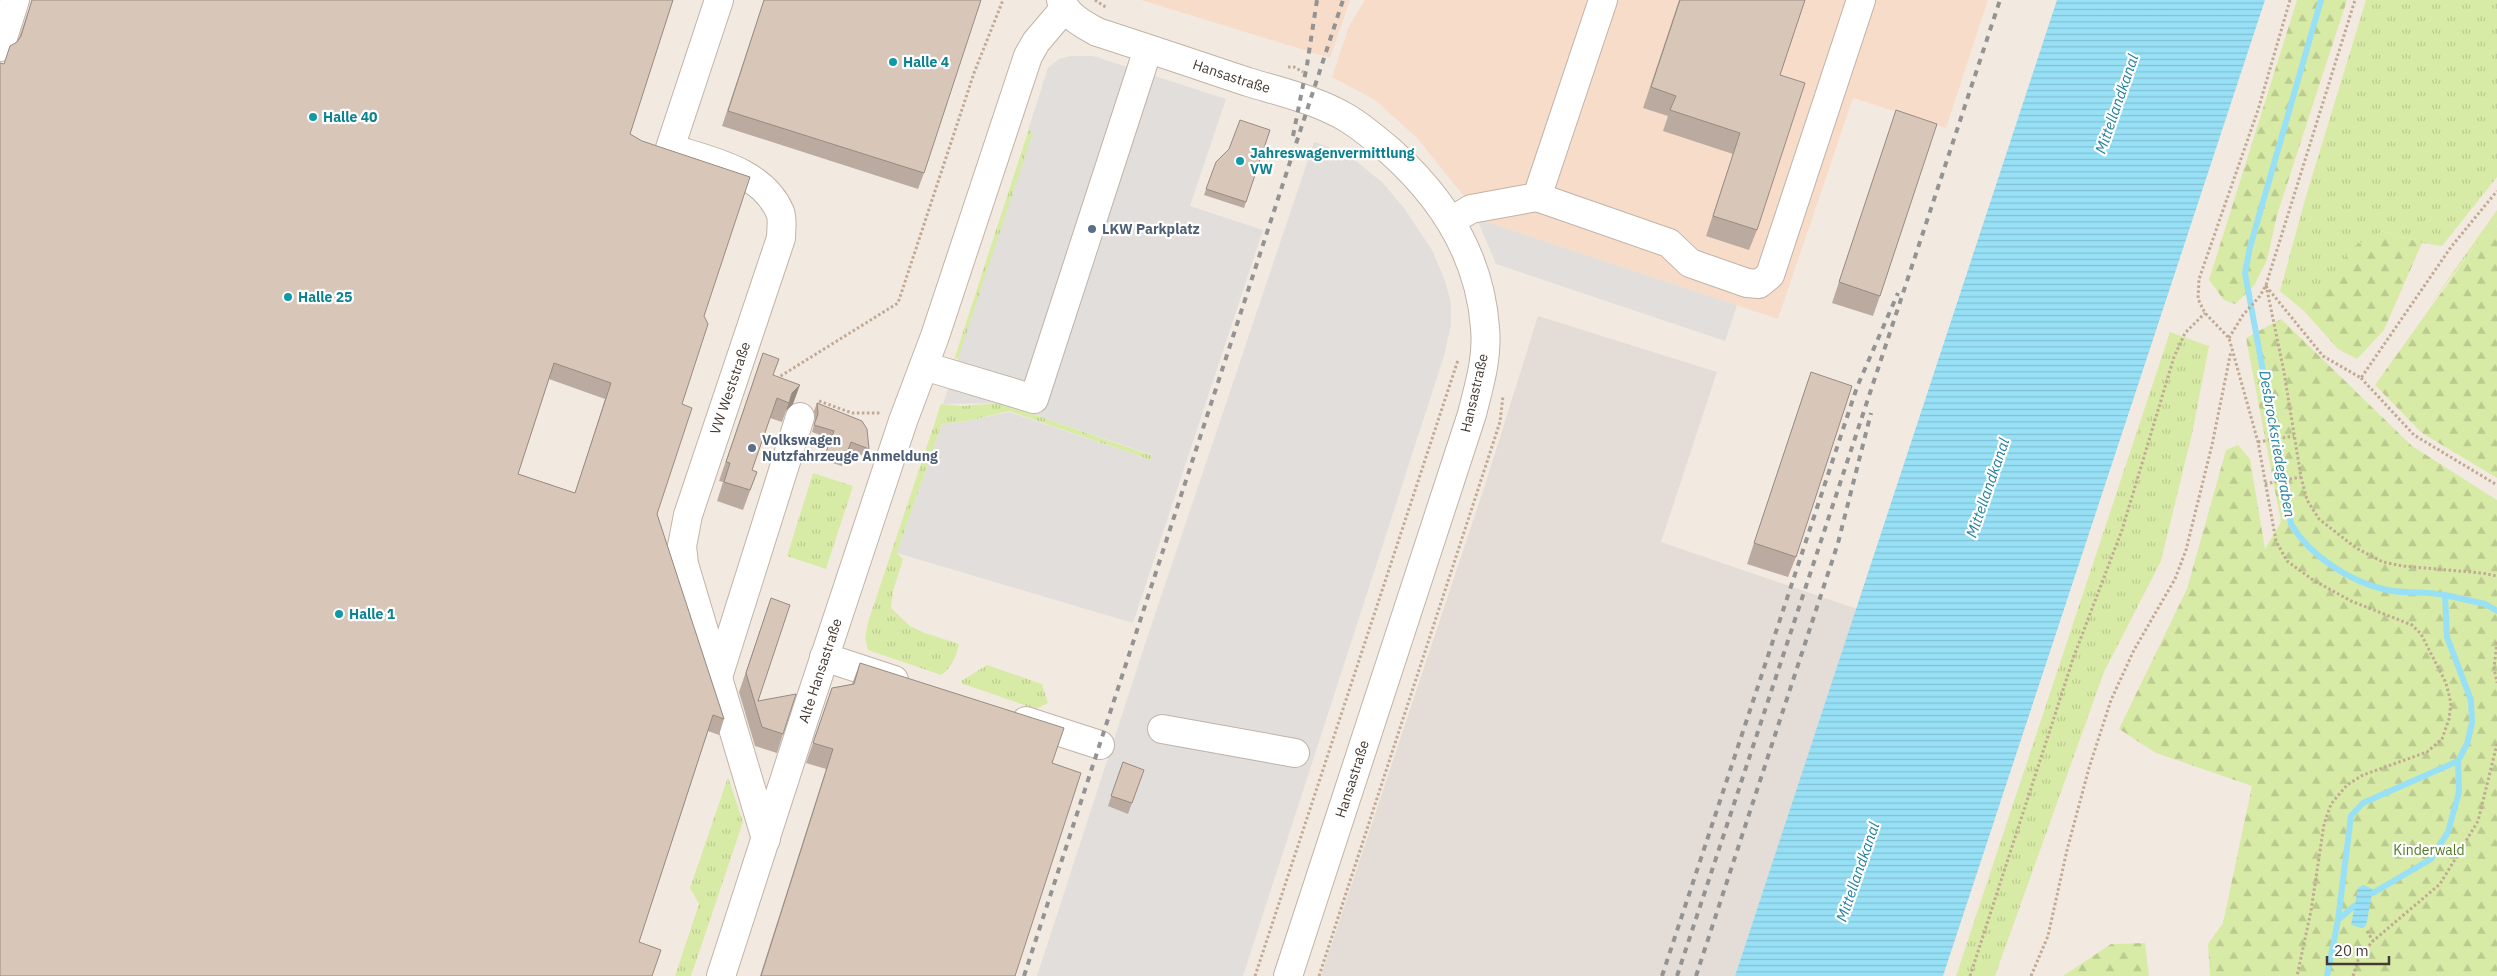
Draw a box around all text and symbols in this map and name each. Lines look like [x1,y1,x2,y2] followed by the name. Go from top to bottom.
[2091,52,2142,156] water label: Mittellandkanal
[903,53,949,71] place label: Halle 4
[1190,55,1273,97] street label: Hansastraße
[887,56,899,68] marker: Halle 4
[323,108,377,126] place label: Halle 40
[307,111,319,123] marker: Halle 40
[1250,144,1415,178] place label: Jahreswagenvermittlung VW
[1234,155,1246,167] marker: Jahreswagenvermittlung VW
[1102,220,1200,238] place label: LKW Parkplatz
[1086,223,1098,235] marker: LKW Parkplatz
[298,288,352,306] place label: Halle 25
[282,291,294,303] marker: Halle 25
[706,339,754,437] street label: VW Weststraße
[1456,351,1492,434] street label: Hansastraße
[2255,369,2300,519] water label: Desbrocksriedegraben
[762,431,938,465] place label: Volkswagen Nutzfahrzeuge Anmeldung
[1962,436,2013,540] water label: Mittellandkanal
[746,442,758,454] marker: Volkswagen Nutzfahrzeuge Anmeldung
[349,605,396,623] place label: Halle 1
[333,608,345,620] marker: Halle 1
[794,616,846,725] street label: Alte Hansastraße
[1331,738,1373,820] street label: Hansastraße
[1832,820,1883,924] water label: Mittellandkanal
[2393,841,2465,859] park label: Kinderwald
[2327,934,2390,966] scale bar
[2334,941,2369,960] text: 20 m

